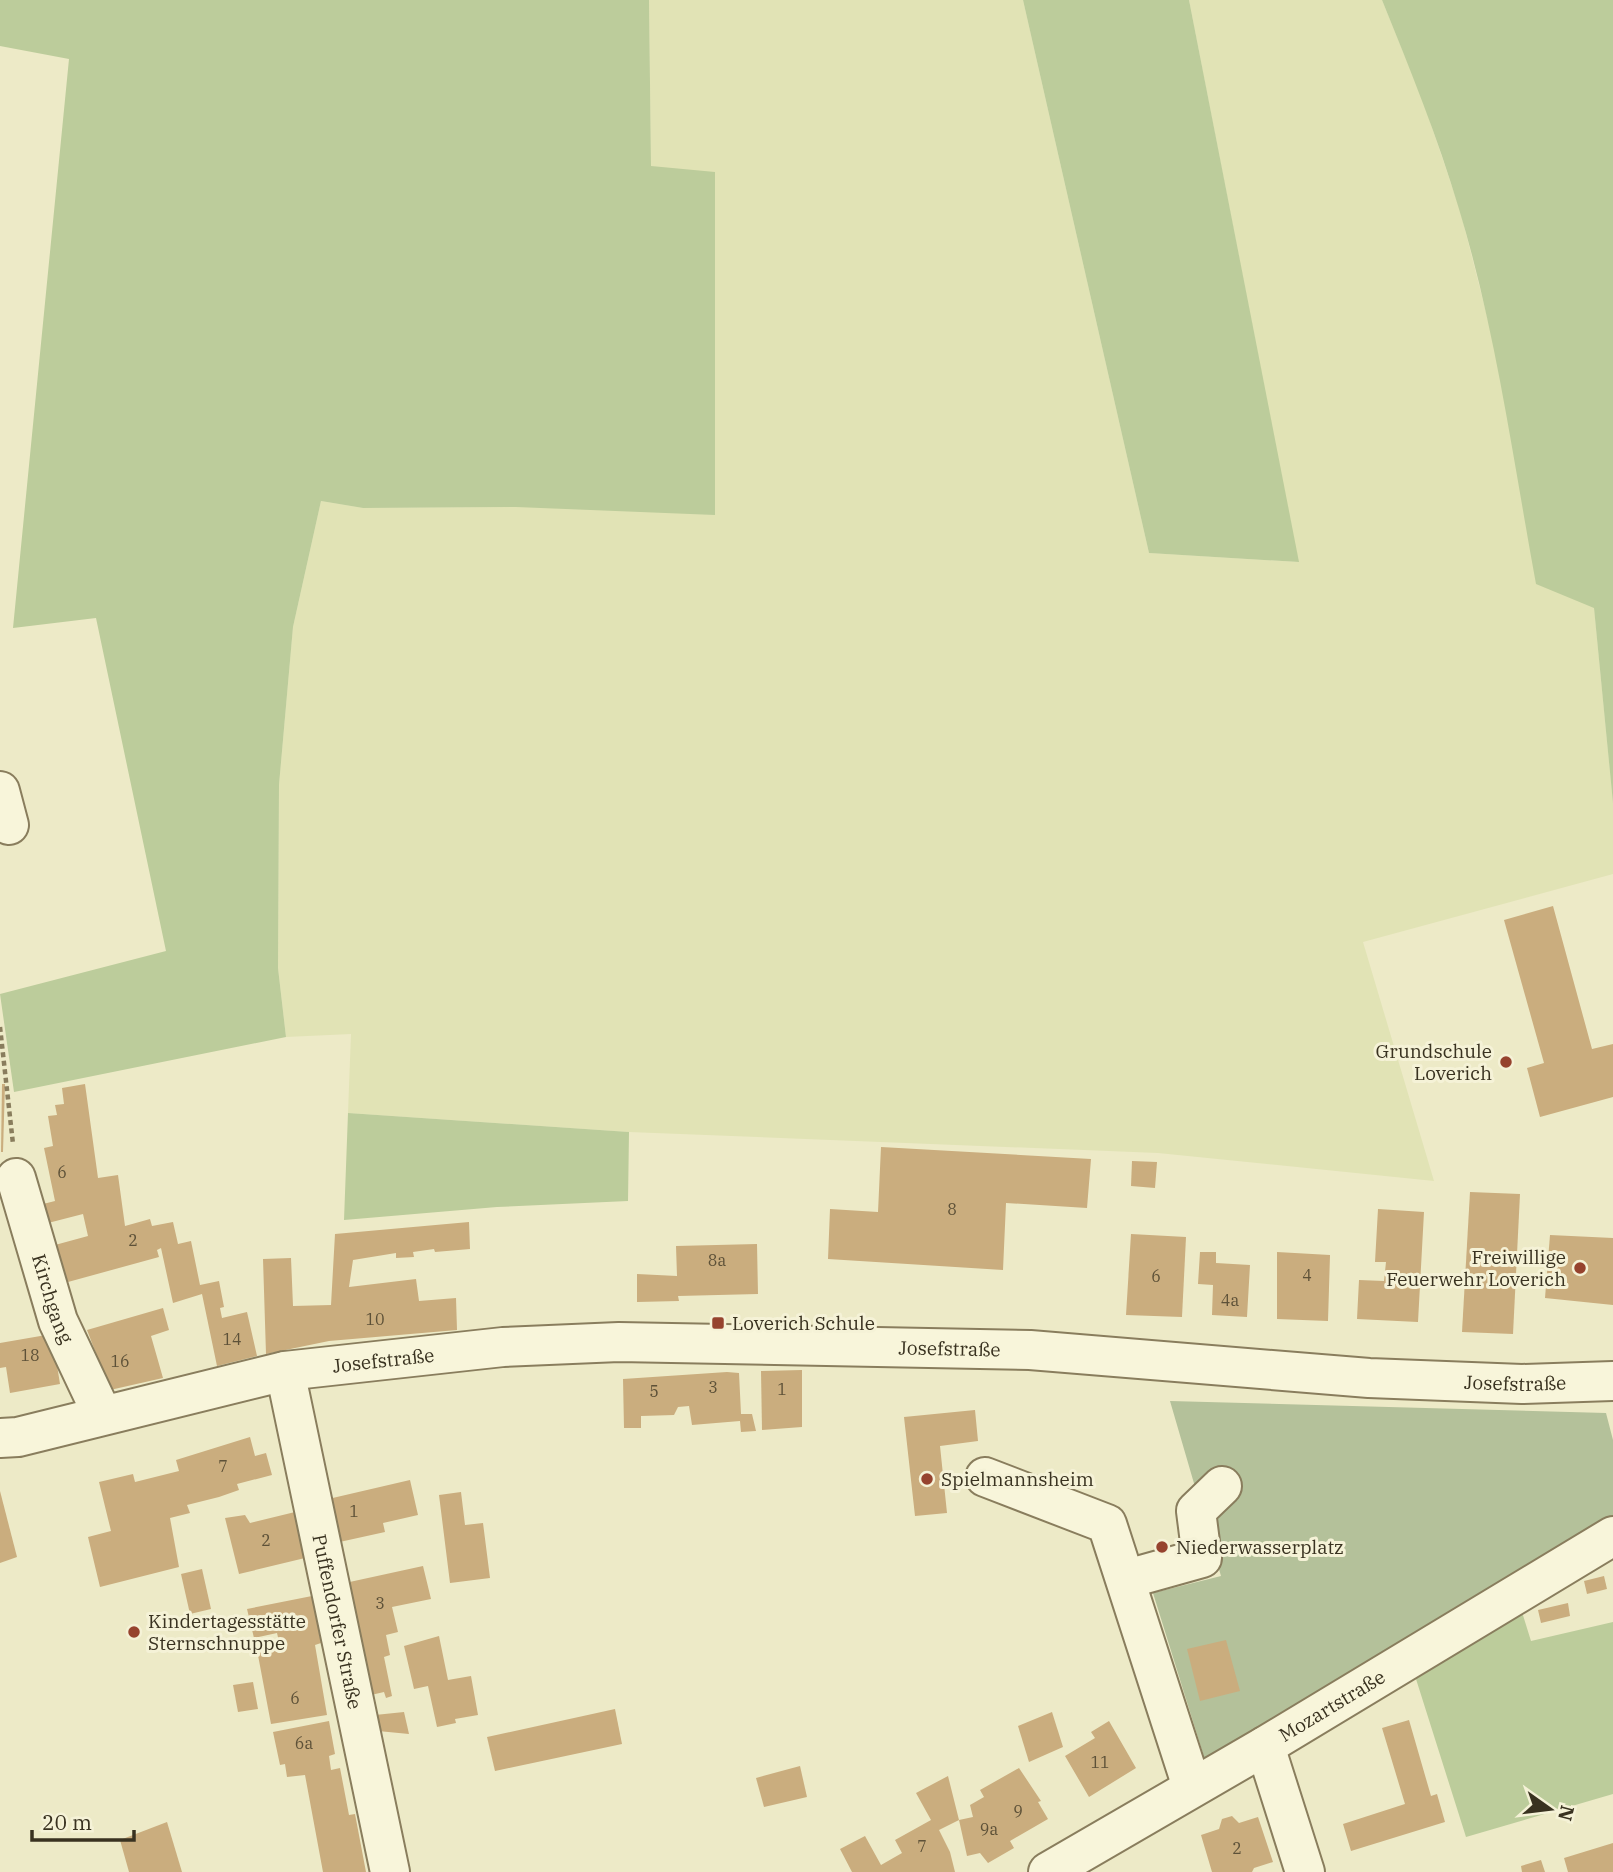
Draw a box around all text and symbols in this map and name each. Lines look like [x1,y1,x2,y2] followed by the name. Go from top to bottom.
[1375,1039,1492,1085] place label: Grundschule Loverich
[1498,1054,1514,1070] marker: Grundschule Loverich
[57,1162,67,1182] house number: 6
[947,1199,957,1219] house number: 8
[128,1230,138,1250] house number: 2
[1386,1245,1566,1291] place label: Freiwillige Feuerwehr Loverich
[708,1250,726,1270] house number: 8a
[27,1251,79,1348] street label: Kirchgang
[1572,1260,1588,1276] marker: Freiwillige Feuerwehr Loverich
[1302,1265,1312,1285] house number: 4
[1151,1266,1161,1286] house number: 6
[1221,1290,1239,1310] house number: 4a
[365,1309,385,1329] house number: 10
[732,1311,875,1335] place label: Loverich Schule
[710,1315,726,1331] marker: Loverich Schule
[222,1329,242,1349] house number: 14
[898,1335,1001,1361] street label: Josefstraße
[331,1343,435,1378] street label: Josefstraße
[20,1345,40,1365] house number: 18
[110,1351,130,1371] house number: 16
[1464,1370,1567,1396] street label: Josefstraße
[708,1377,718,1397] house number: 3
[777,1379,787,1399] house number: 1
[649,1381,659,1401] house number: 5
[218,1456,228,1476] house number: 7
[941,1467,1094,1491] place label: Spielmannsheim
[919,1471,935,1487] marker: Spielmannsheim
[349,1501,359,1521] house number: 1
[261,1530,271,1550] house number: 2
[307,1532,368,1711] street label: Puffendorfer Straße
[1176,1535,1344,1559] place label: Niederwasserplatz
[1154,1539,1170,1555] marker: Niederwasserplatz
[375,1593,385,1613] house number: 3
[148,1609,306,1655] place label: Kindertagesstätte Sternschnuppe
[126,1624,142,1640] marker: Kindertagesstätte Sternschnuppe
[1274,1665,1389,1747] street label: Mozartstraße
[290,1688,300,1708] house number: 6
[295,1733,313,1753] house number: 6a
[1090,1752,1110,1772] house number: 11
[1515,1774,1585,1844] north arrow
[32,1798,133,1842] scale bar
[1013,1801,1023,1821] house number: 9
[1553,1803,1580,1823] text: N
[42,1808,92,1836] text: 20 m
[980,1819,998,1839] house number: 9a
[917,1836,927,1856] house number: 7
[1232,1838,1242,1858] house number: 2

